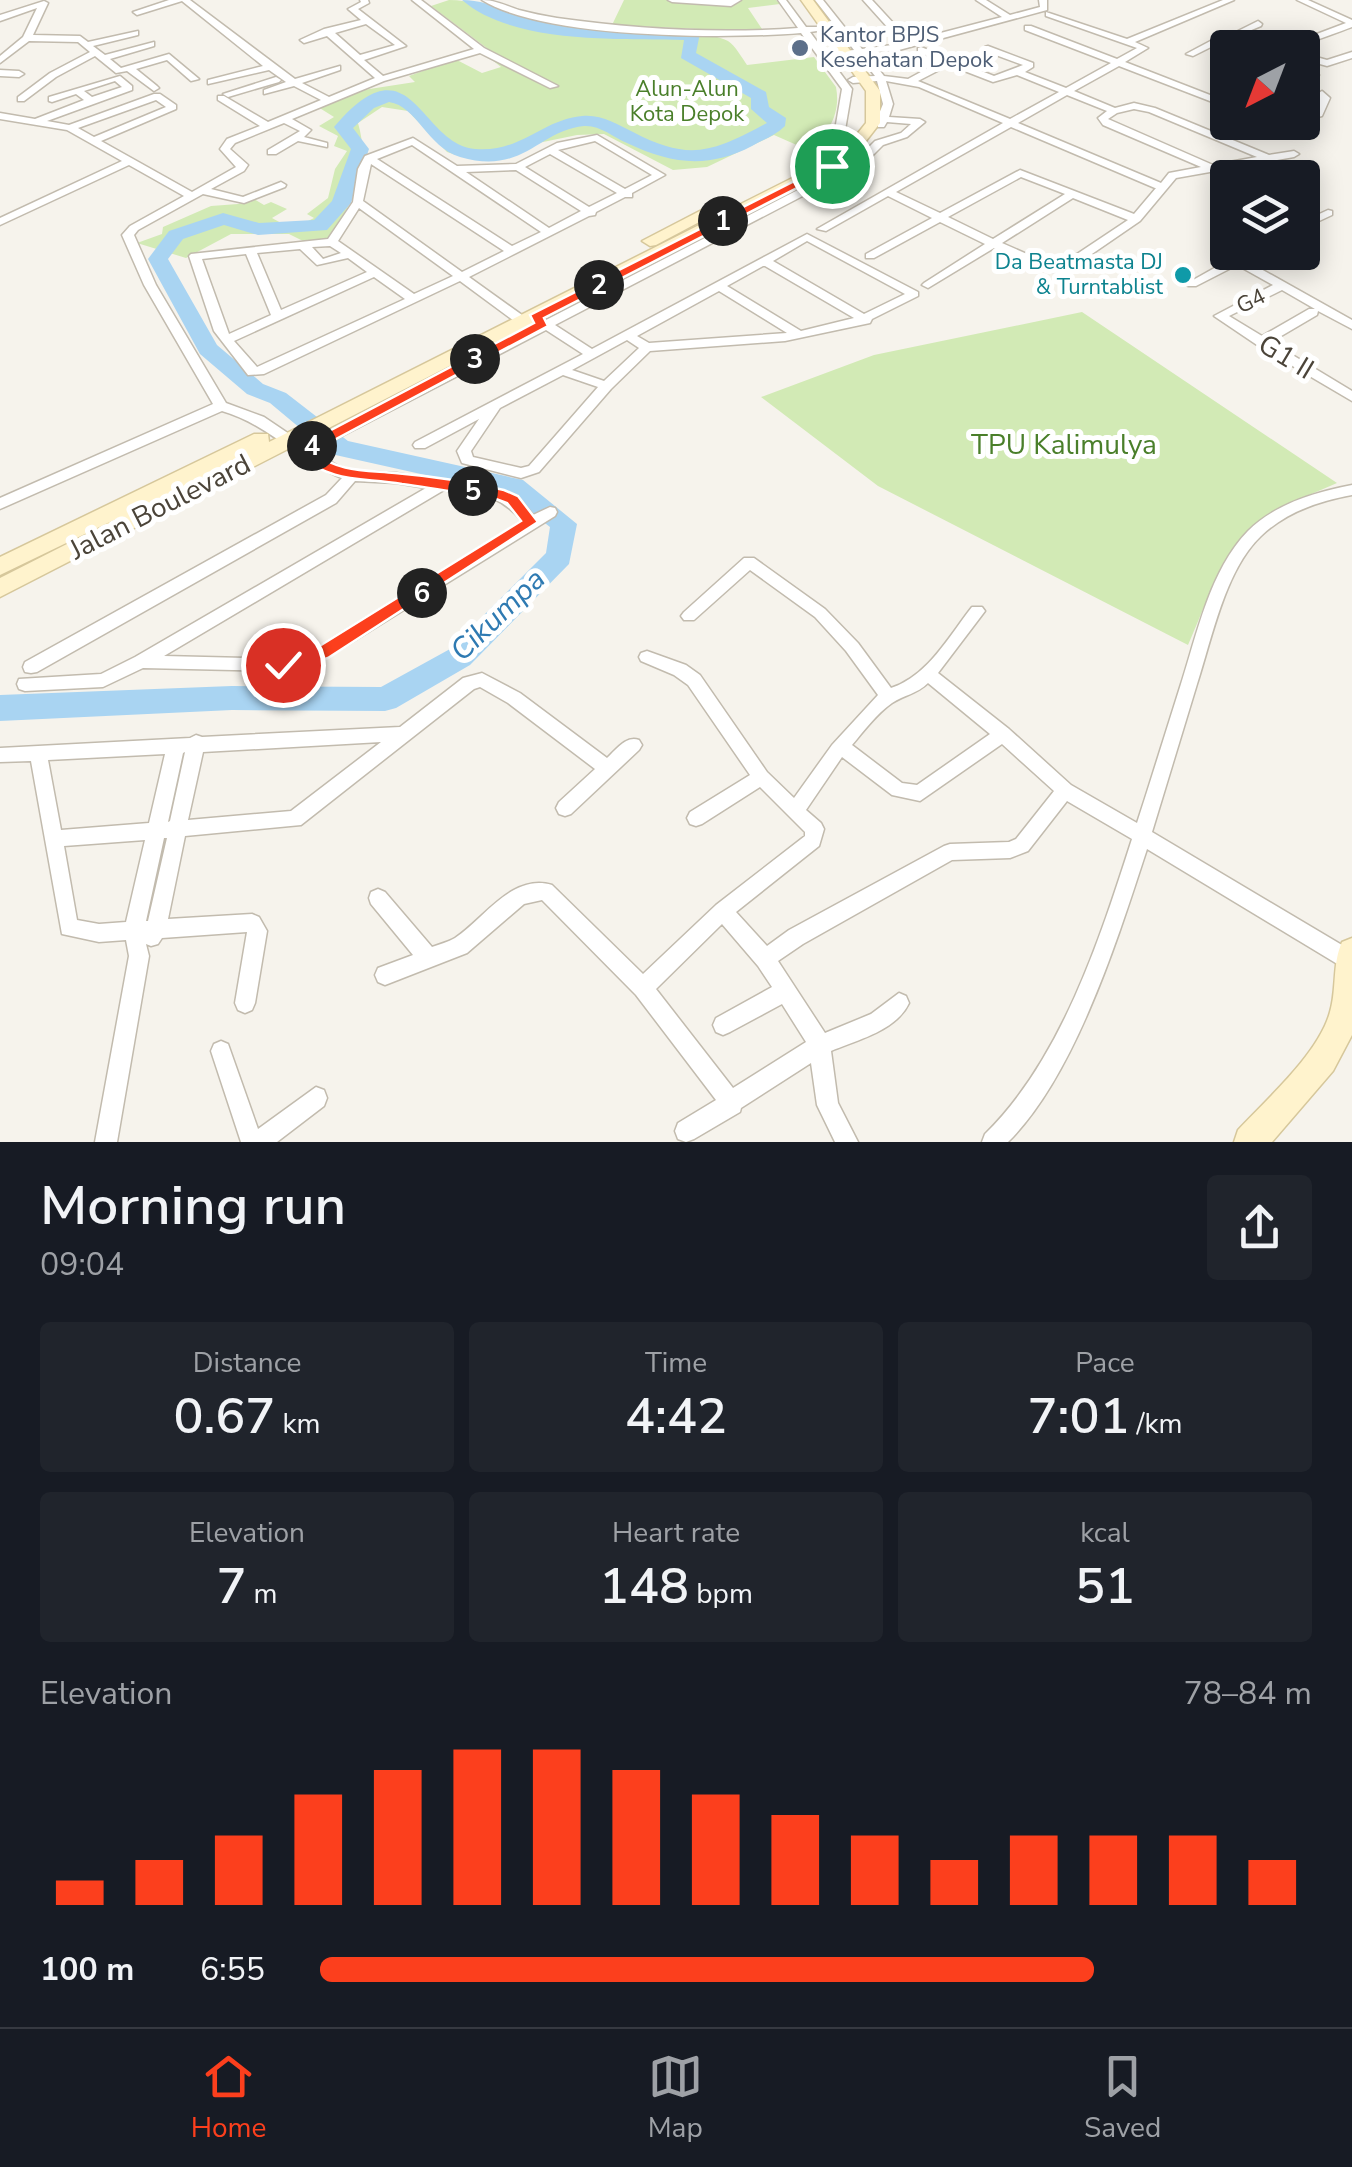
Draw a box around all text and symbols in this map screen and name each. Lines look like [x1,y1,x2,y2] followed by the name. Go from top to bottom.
[820,20,994,75] place label: Kantor BPJS Kesehatan Depok
[1210,30,1320,140] north arrow
[1210,30,1320,270] map controls
[789,37,811,59] marker: Kantor BPJS Kesehatan Depok
[630,74,745,129] park label: Alun-Alun Kota Depok
[790,124,875,209] pin
[805,139,860,194] icon: arrive
[1210,160,1320,270] button: layers
[698,196,748,246] pin: 1
[715,202,731,240] text: 1
[995,247,1163,302] place label: Da Beatmasta DJ & Turntablist
[574,260,624,310] pin: 2
[1172,264,1194,286] marker: Da Beatmasta DJ & Turntablist
[591,266,607,304] text: 2
[1231,281,1271,321] street label: G4
[1251,326,1321,388] street label: G1 II
[450,334,500,384] pin: 3
[467,340,483,378] text: 3
[287,421,337,471] pin: 4
[971,426,1157,464] park label: TPU Kalimulya
[304,427,320,465] text: 4
[62,445,257,569] street label: Jalan Boulevard
[448,466,498,516] pin: 5
[465,472,481,510] text: 5
[441,559,555,671] water label: Cikumpa
[397,568,447,618] pin: 6
[414,574,430,612] text: 6
[241,623,326,708] pin
[256,638,311,693] icon: check
[40,1168,346,1243] text: Morning run
[1207,1175,1312,1280] button: share
[40,1243,124,1286] text: 09:04
[193,1344,301,1382] text: Distance
[645,1344,707,1382] text: Time
[1075,1344,1135,1382] text: Pace
[173,1382,275,1451] text: 0.67
[625,1382,727,1451] text: 4:42
[1028,1382,1129,1451] text: 7:01
[275,1405,321,1443] text: km
[1129,1405,1182,1443] text: /km
[189,1514,305,1552] text: Elevation
[612,1514,740,1552] text: Heart rate
[1080,1514,1130,1552] text: kcal
[216,1552,246,1621] text: 7
[599,1552,689,1621] text: 148
[1075,1552,1135,1621] text: 51
[246,1575,278,1613] text: m
[689,1575,753,1613] text: bpm
[40,1672,173,1715] text: Elevation
[1184,1672,1312,1715] text: 78–84 m
[40,1948,134,1991] text: 100 m
[200,1948,265,1991] text: 6:55
[191,2049,266,2147] tab: Home
[648,2049,703,2147] tab: Map
[1084,2049,1161,2147] tab: Saved

